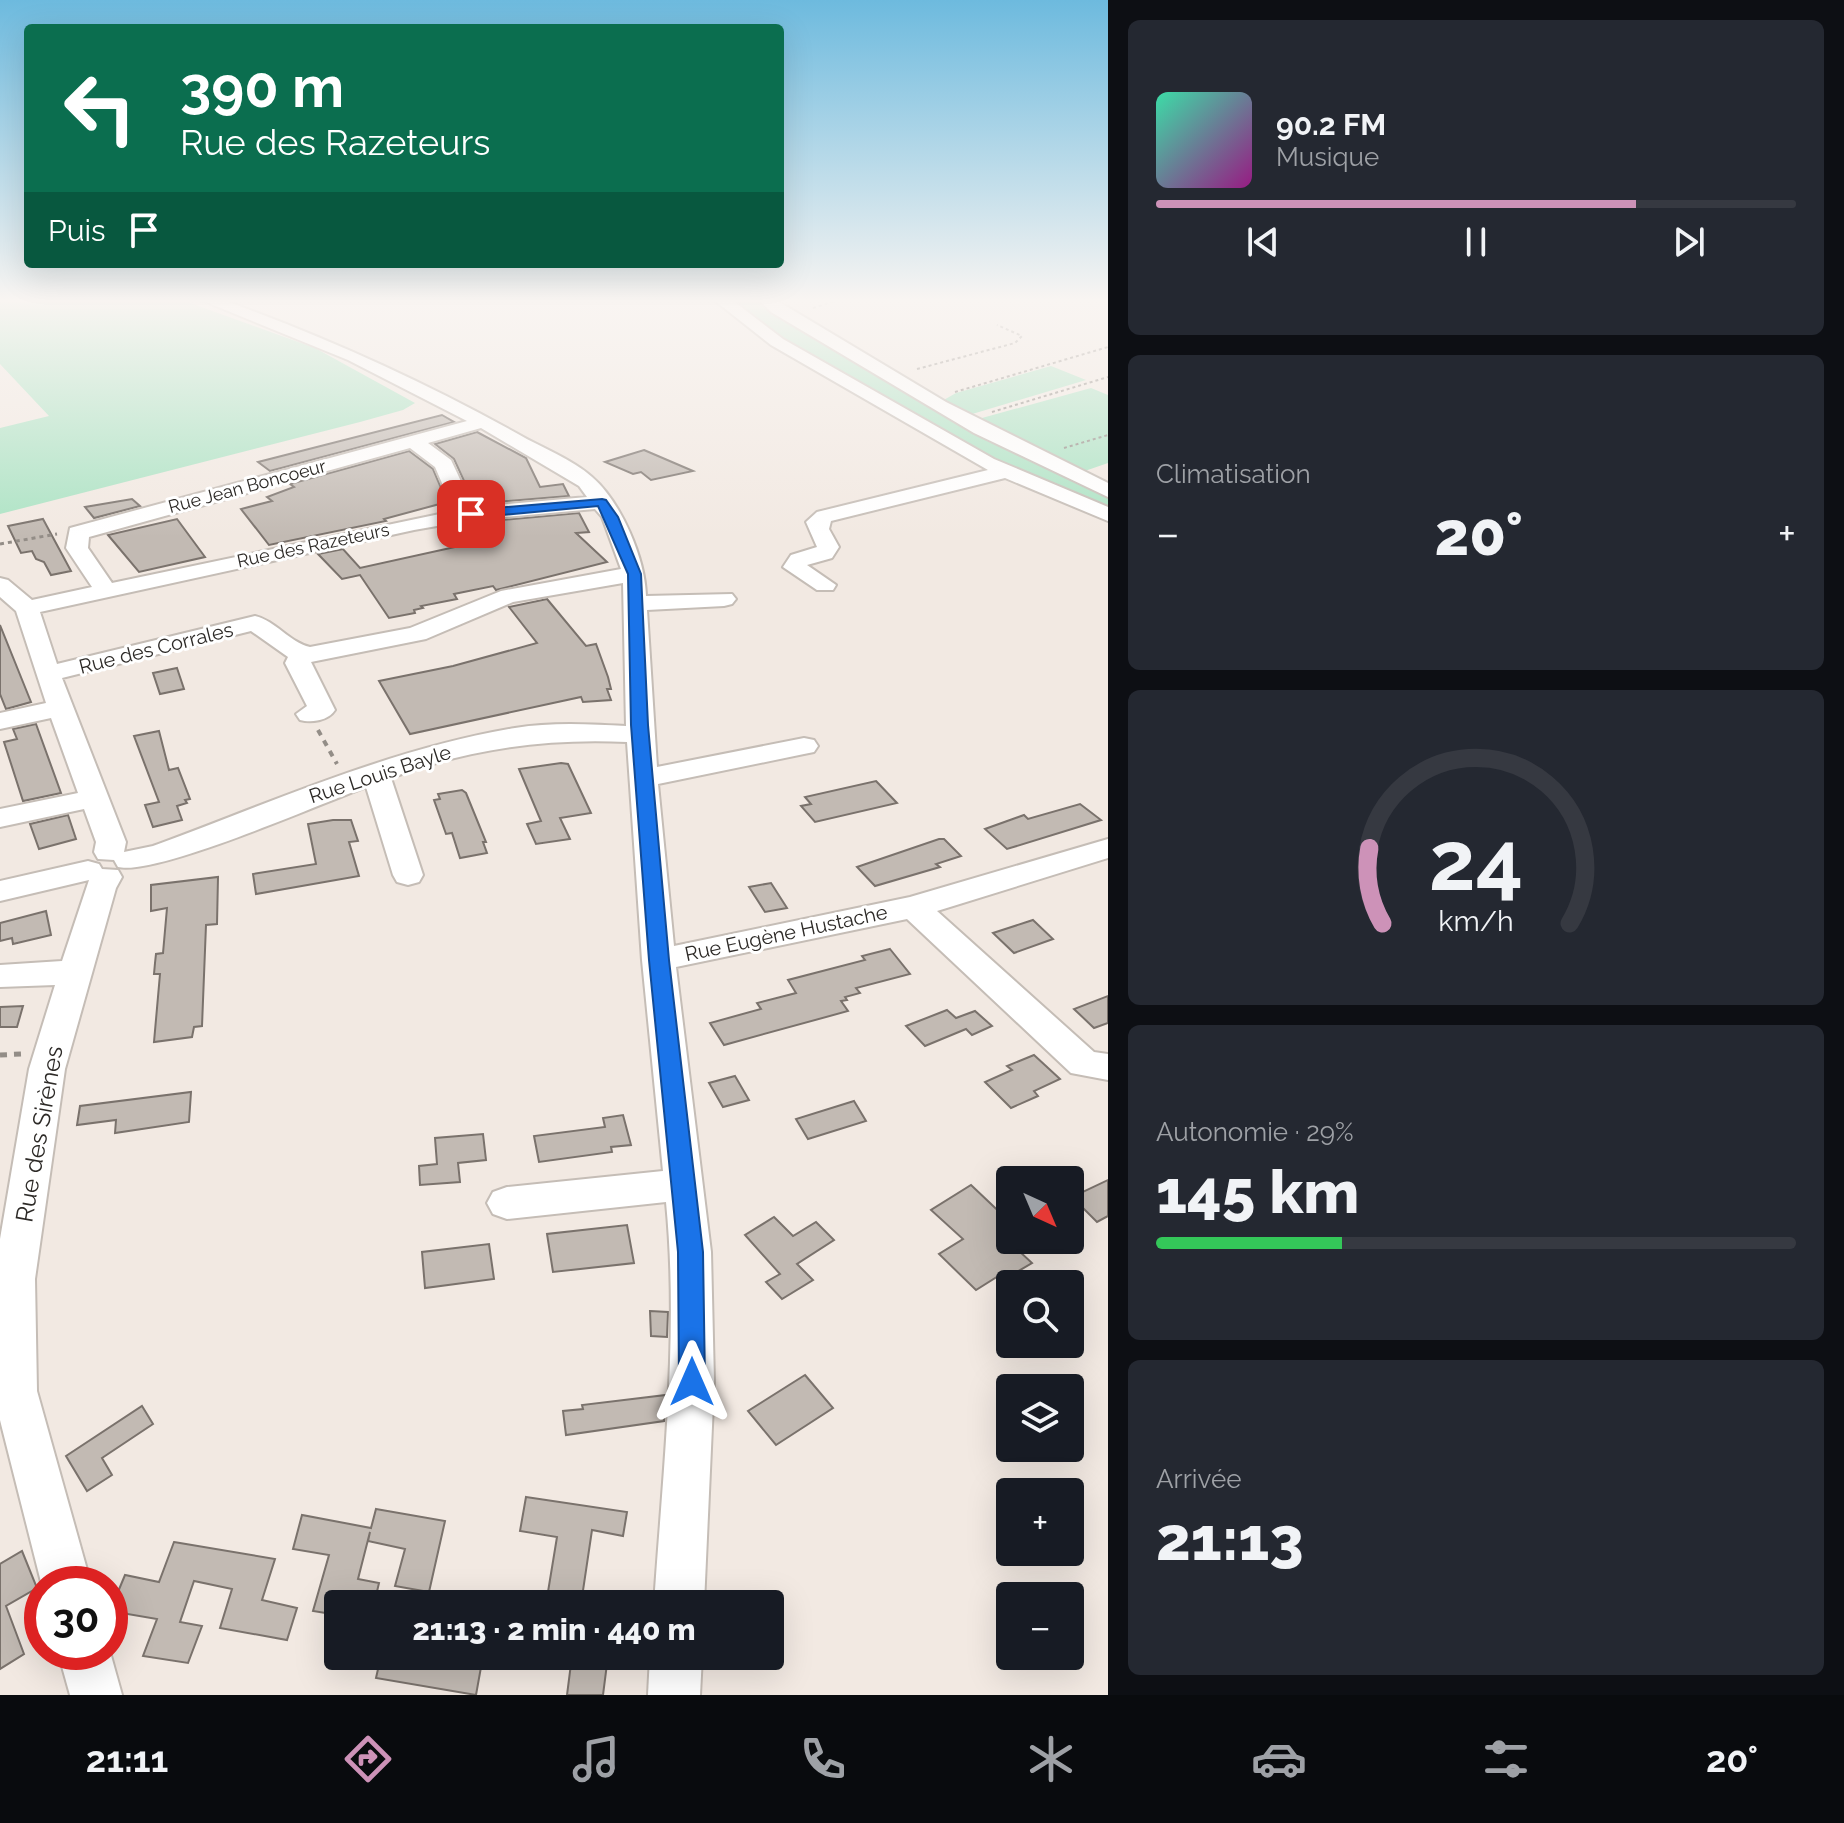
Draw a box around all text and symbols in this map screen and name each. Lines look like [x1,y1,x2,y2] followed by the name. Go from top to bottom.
[180,54,344,120] text: 390 m
[48,56,152,160] icon: left
[1276,107,1386,142] text: 90.2 FM
[180,121,490,163] text: Rue des Razeteurs
[1276,142,1379,172] text: Musique
[122,208,166,252] icon: arrive
[48,213,106,248] text: Puis
[1241,220,1285,264] icon: previous
[1454,220,1498,264] icon: pause
[1667,220,1711,264] icon: next
[166,455,329,517] street label: Rue Jean Boncoeur
[1156,459,1311,489] text: Climatisation
[437,480,505,548] pin
[449,492,493,536] icon: arrive
[1435,499,1523,569] text: 20°
[1156,508,1180,559] text: −
[1778,508,1796,559] text: +
[235,519,391,571] street label: Rue des Razeteurs
[76,617,236,679] street label: Rue des Corrales
[306,740,454,808] street label: Rue Louis Bayle
[1429,811,1523,908] text: 24
[683,900,890,966] street label: Rue Eugène Hustache
[1438,904,1514,938] text: km/h
[9,1044,69,1224] street label: Rue des Sirènes
[1156,1117,1354,1147] text: Autonomie · 29%
[1156,1157,1359,1227] text: 145 km
[996,1166,1084,1254] north arrow
[996,1166,1084,1670] map controls
[996,1270,1084,1358] button: search
[650,1340,734,1424] position arrow
[996,1374,1084,1462] button: layers
[1156,1464,1241,1494] text: Arrivée
[996,1478,1084,1566] button: +
[1156,1504,1304,1574] text: 21:13
[24,1566,128,1670] speed limit sign: 30
[996,1582,1084,1670] button: −
[412,1612,696,1647] text: 21:13 · 2 min · 440 m
[340,1731,396,1787] icon: directions
[568,1731,624,1787] icon: music
[795,1731,851,1787] icon: phone
[1023,1731,1079,1787] icon: climate
[1251,1731,1307,1787] icon: car
[1478,1731,1534,1787] icon: filters
[86,1738,168,1780] text: 21:11
[1706,1738,1758,1780] text: 20°

